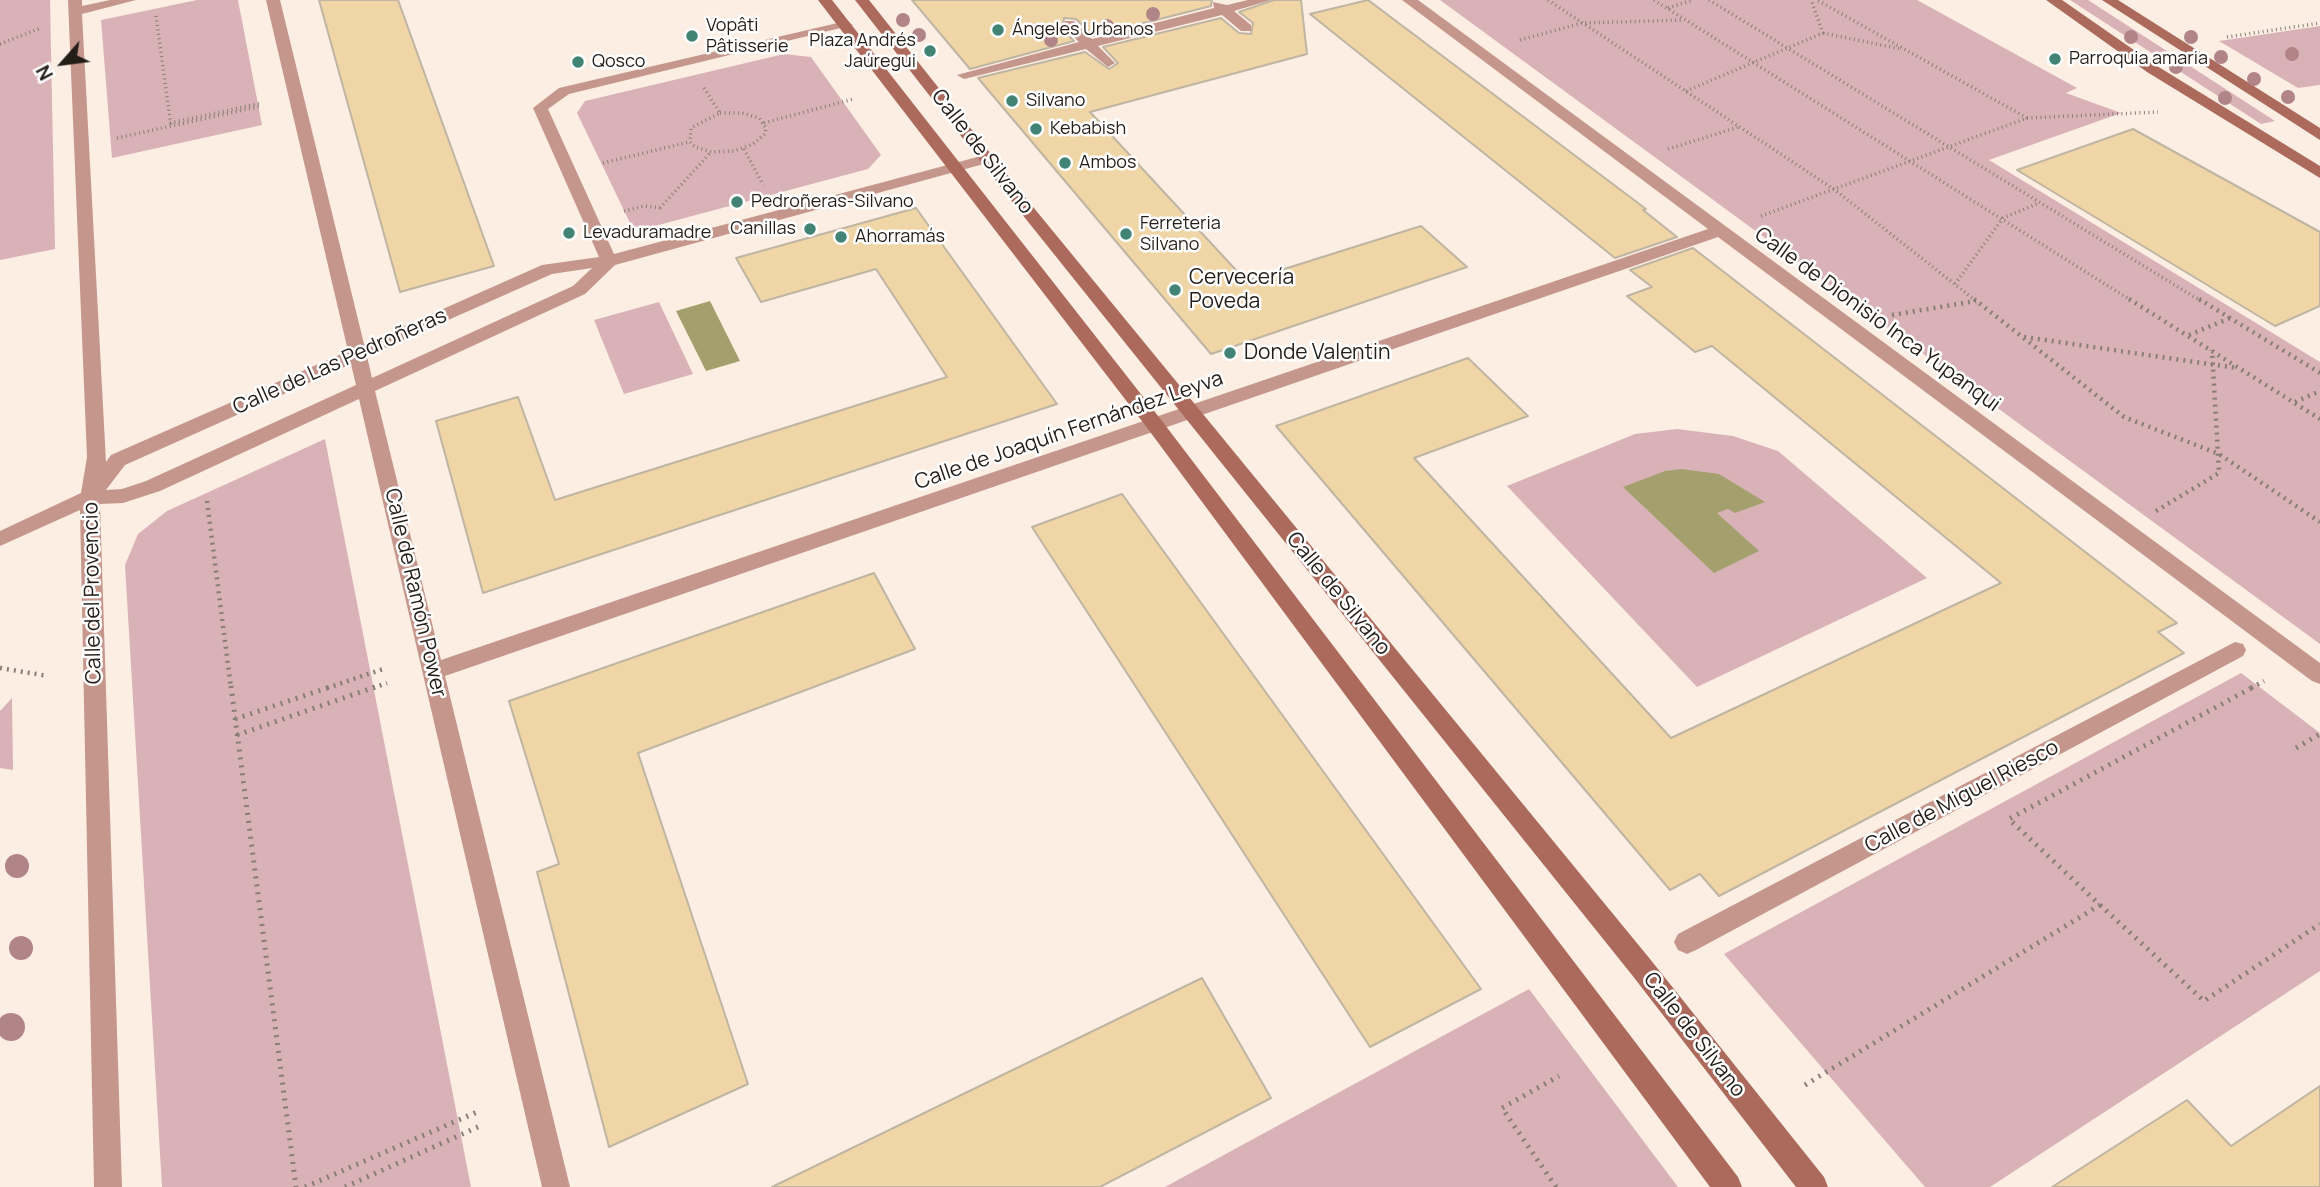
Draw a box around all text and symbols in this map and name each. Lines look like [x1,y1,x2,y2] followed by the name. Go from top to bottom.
[706,15,788,58] place label: Vopâti Pâtisserie
[1012,19,1153,41] place label: Ángeles Urbanos
[990,22,1006,38] marker: Ángeles Urbanos
[28,28,98,98] north arrow
[684,28,700,44] marker: Vopâti Pâtisserie
[809,30,916,72] place label: Plaza Andrés Jaúregui
[922,43,938,59] marker: Plaza Andrés Jaúregui
[2069,48,2208,70] place label: Parroquia amaria
[592,51,645,73] place label: Qosco
[2047,51,2063,67] marker: Parroquia amaria
[570,54,586,70] marker: Qosco
[30,61,59,85] text: N
[926,85,1038,219] street label: Calle de Silvano
[1026,90,1085,112] place label: Silvano
[1004,93,1020,109] marker: Silvano
[1050,118,1126,140] place label: Kebabish
[1028,121,1044,137] marker: Kebabish
[1079,152,1136,174] place label: Ambos
[1057,155,1073,171] marker: Ambos
[751,191,914,213] place label: Pedroñeras-Silvano
[729,194,745,210] marker: Pedroñeras-Silvano
[1140,213,1221,256] place label: Ferreteria Silvano
[730,218,796,240] place label: Canillas
[802,221,818,237] marker: Canillas
[583,222,711,244] place label: Levaduramadre
[1749,222,2005,418] street label: Calle de Dionisio Inca Yupanqui
[561,225,577,241] marker: Levaduramadre
[855,226,945,248] place label: Ahorramás
[1118,226,1134,242] marker: Ferreteria Silvano
[833,229,849,245] marker: Ahorramás
[1189,265,1294,315] place label: Cervecería Poveda
[1167,282,1183,298] marker: Cervecería Poveda
[229,303,451,421] street label: Calle de Las Pedroñeras
[1244,340,1390,366] place label: Donde Valentin
[1222,345,1238,361] marker: Donde Valentin
[912,366,1226,496] street label: Calle de Joaquín Fernández Leyva
[379,486,451,700] street label: Calle de Ramón Power
[79,502,107,684] street label: Calle del Provencio
[1281,527,1395,661] street label: Calle de Silvano
[1861,735,2063,859] street label: Calle de Miguel Riesco
[1638,968,1750,1102] street label: Calle de Silvano

